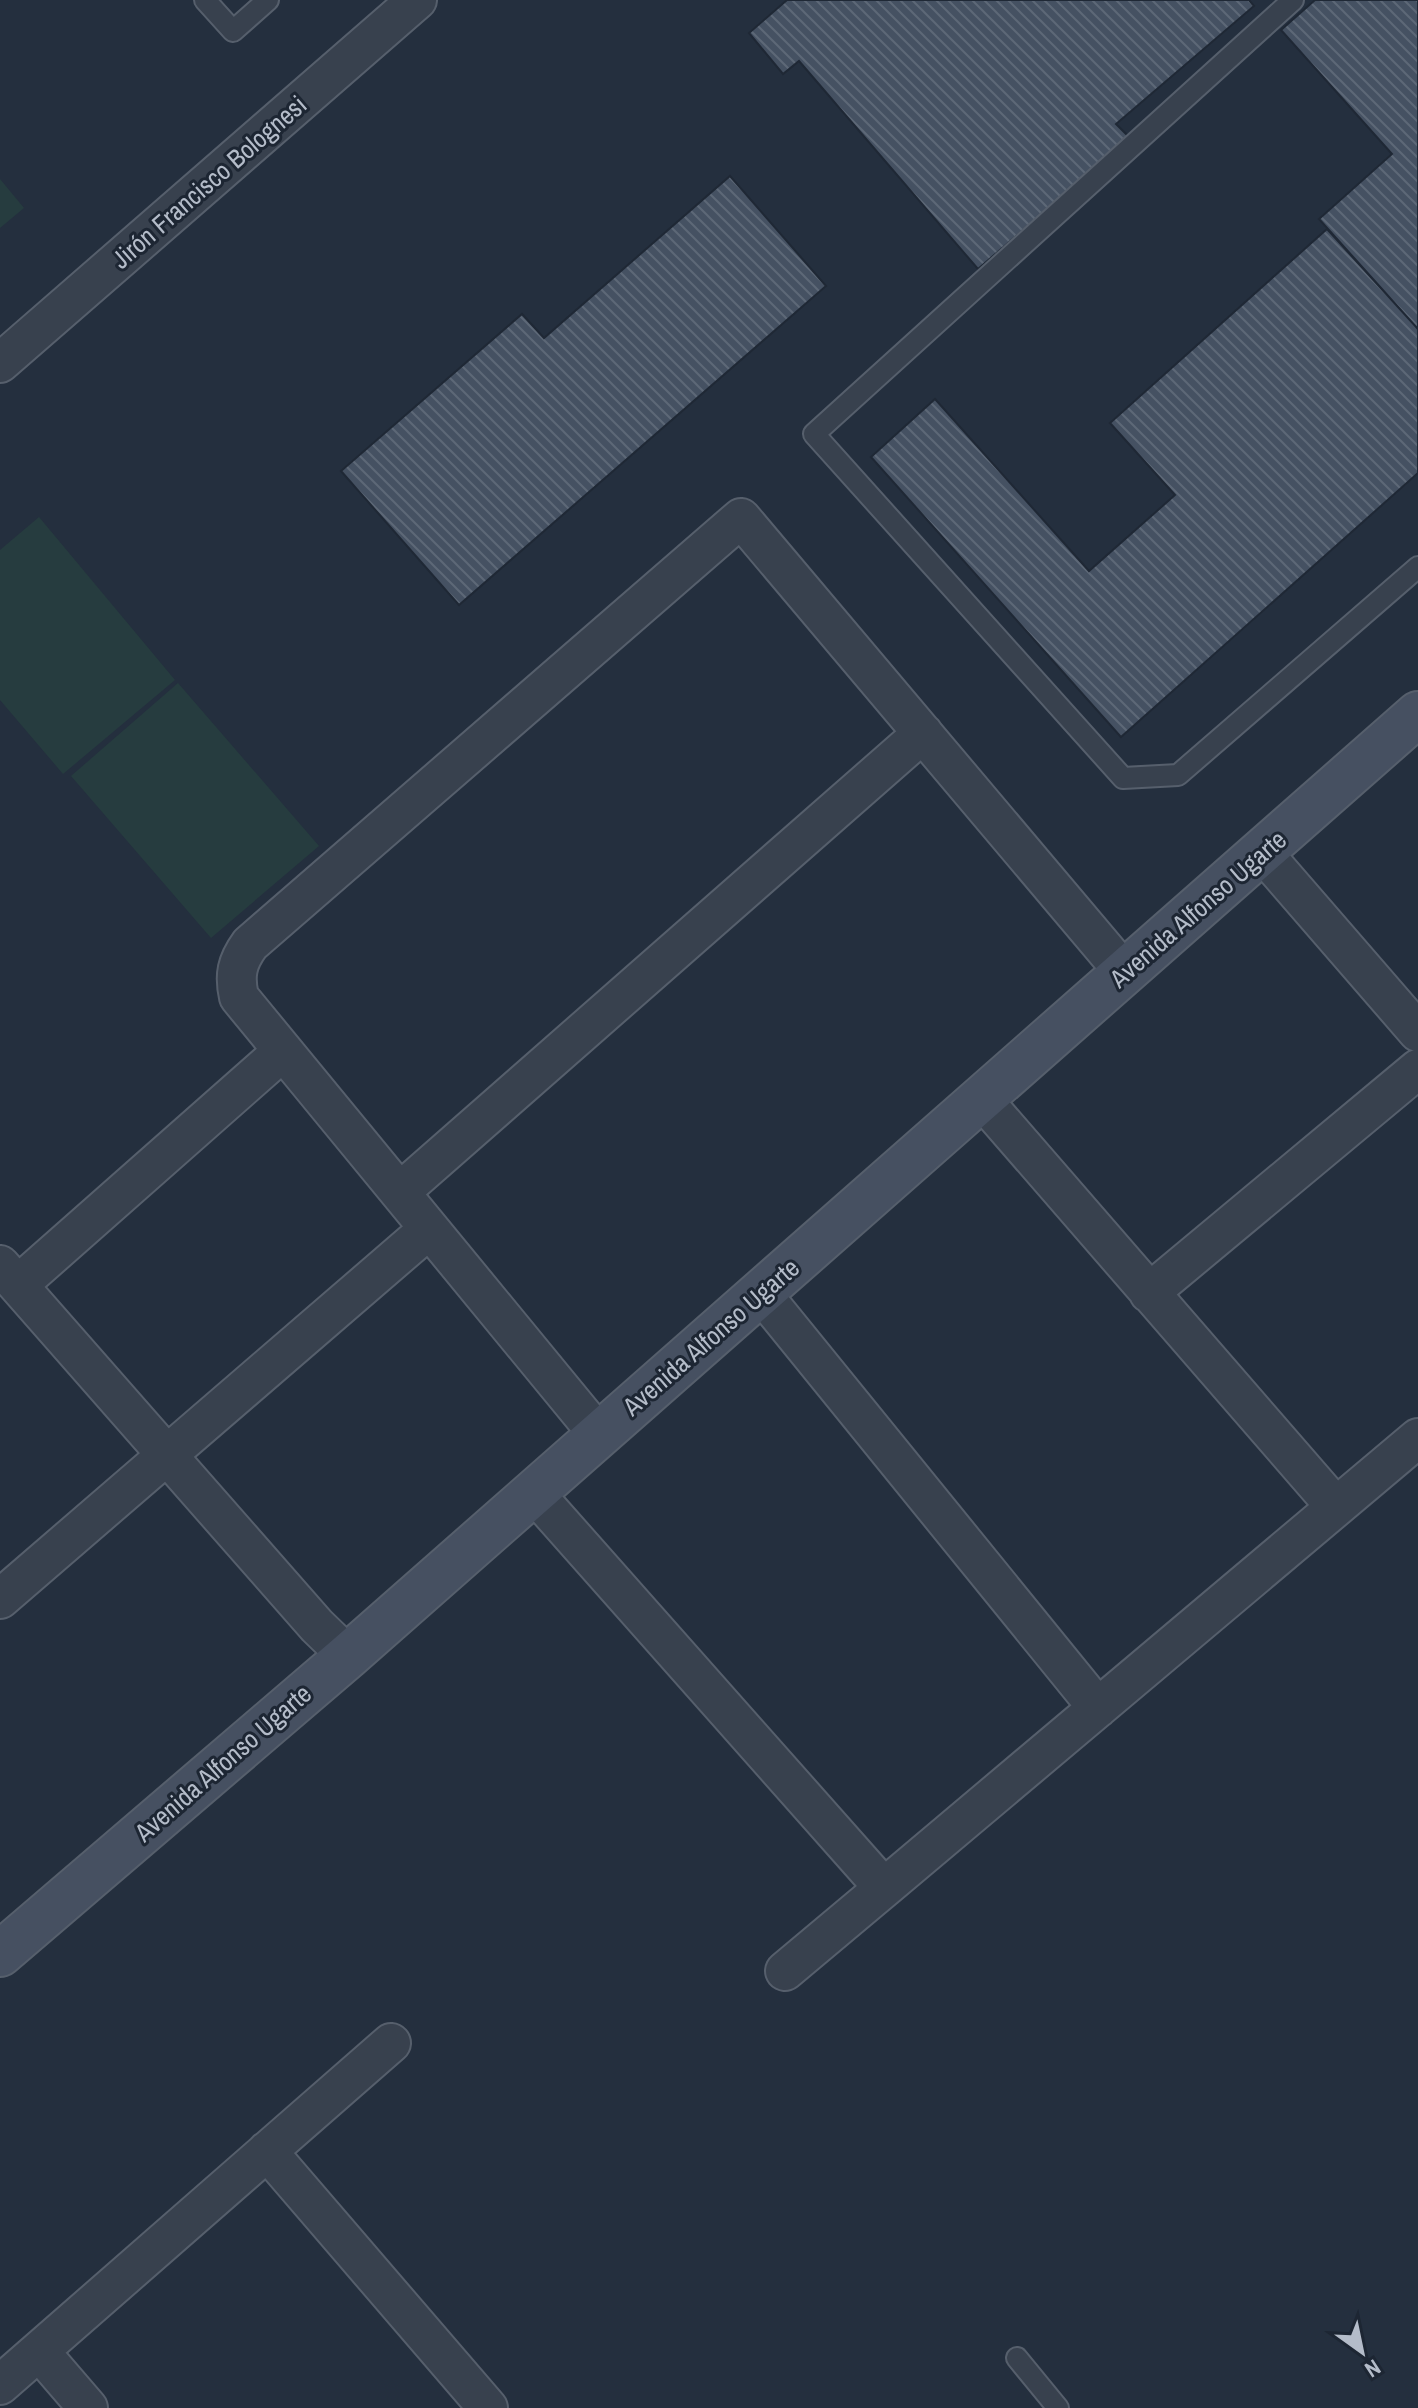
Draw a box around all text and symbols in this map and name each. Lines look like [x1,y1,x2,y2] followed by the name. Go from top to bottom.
[104,87,314,276] street label: Jirón Francisco Bolognesi
[1101,822,1294,996] street label: Avenida Alfonso Ugarte
[614,1250,807,1424] street label: Avenida Alfonso Ugarte
[126,1676,319,1850] street label: Avenida Alfonso Ugarte
[1322,2312,1402,2392] north arrow
[1359,2353,1387,2385] text: N

